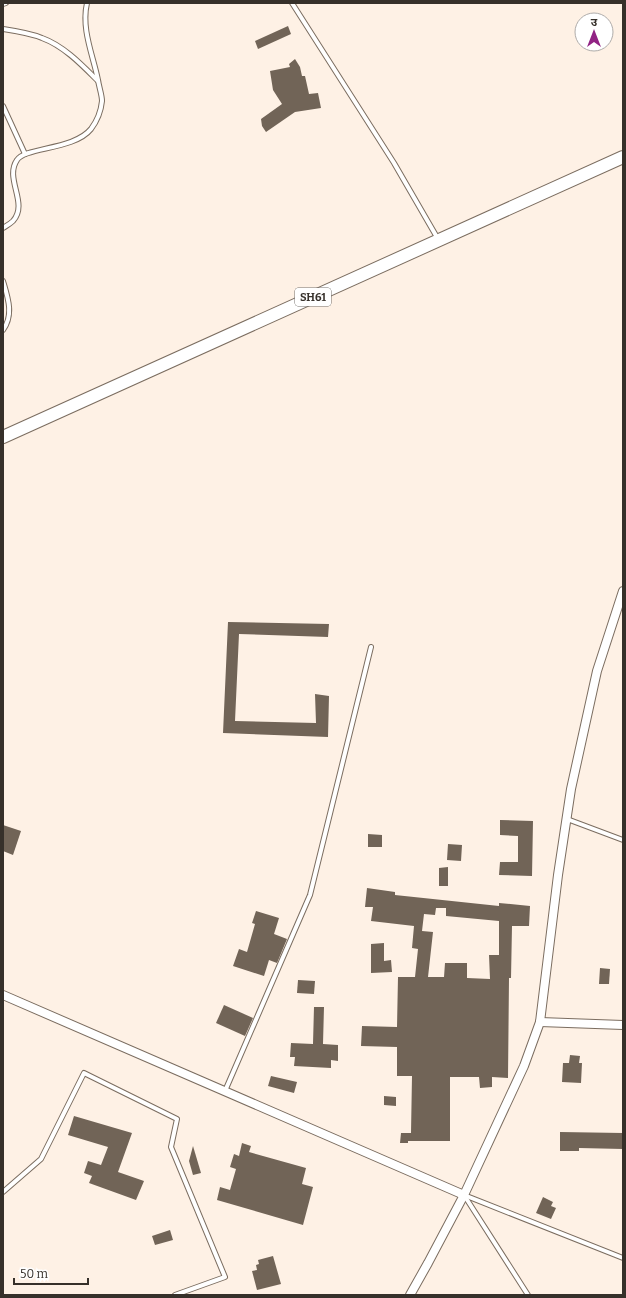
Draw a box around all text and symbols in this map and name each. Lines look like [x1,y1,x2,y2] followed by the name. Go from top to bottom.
[574,12,614,52] north arrow
[591,16,598,29] text: उ
[295,288,331,306] road number: SH61
[14,1260,88,1286] scale bar
[20,1267,49,1281] text: 50 m

